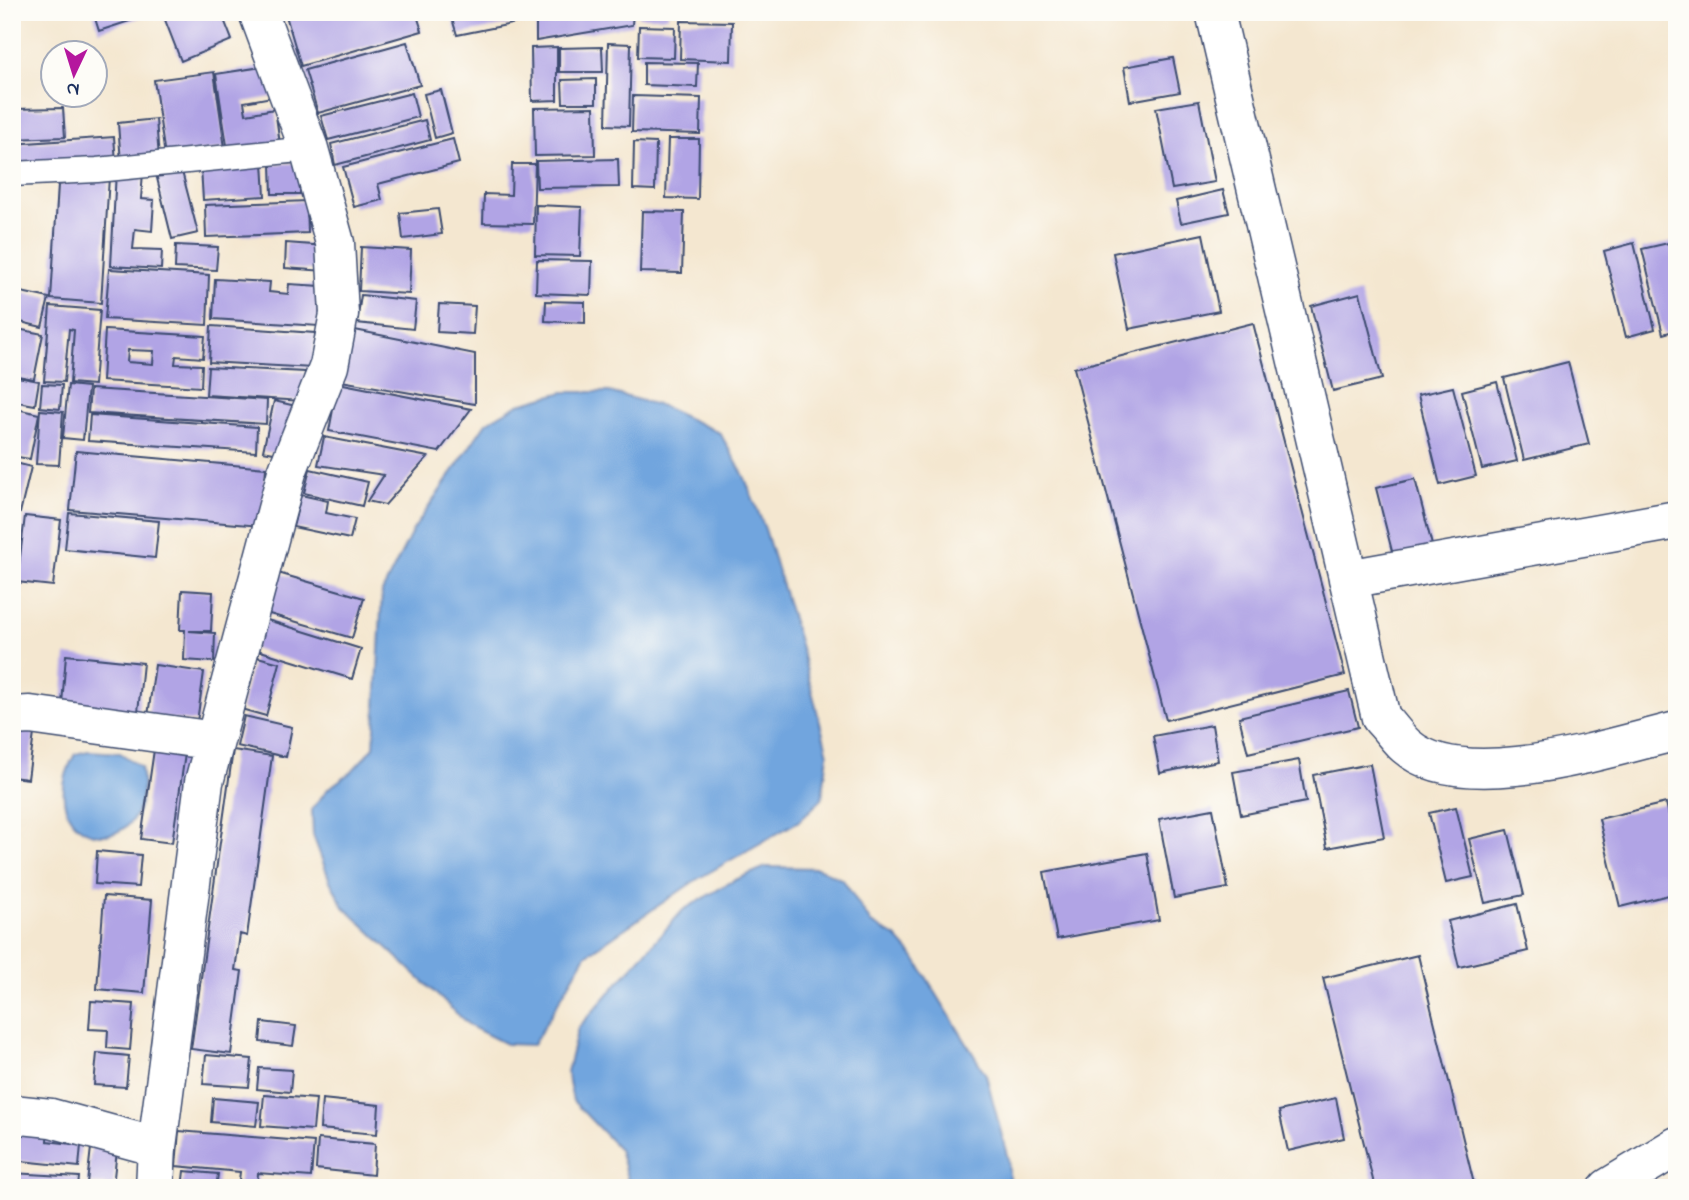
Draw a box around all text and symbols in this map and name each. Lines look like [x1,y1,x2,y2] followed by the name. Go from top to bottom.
[38,38,108,108] north arrow
[65,75,80,102] text: N

